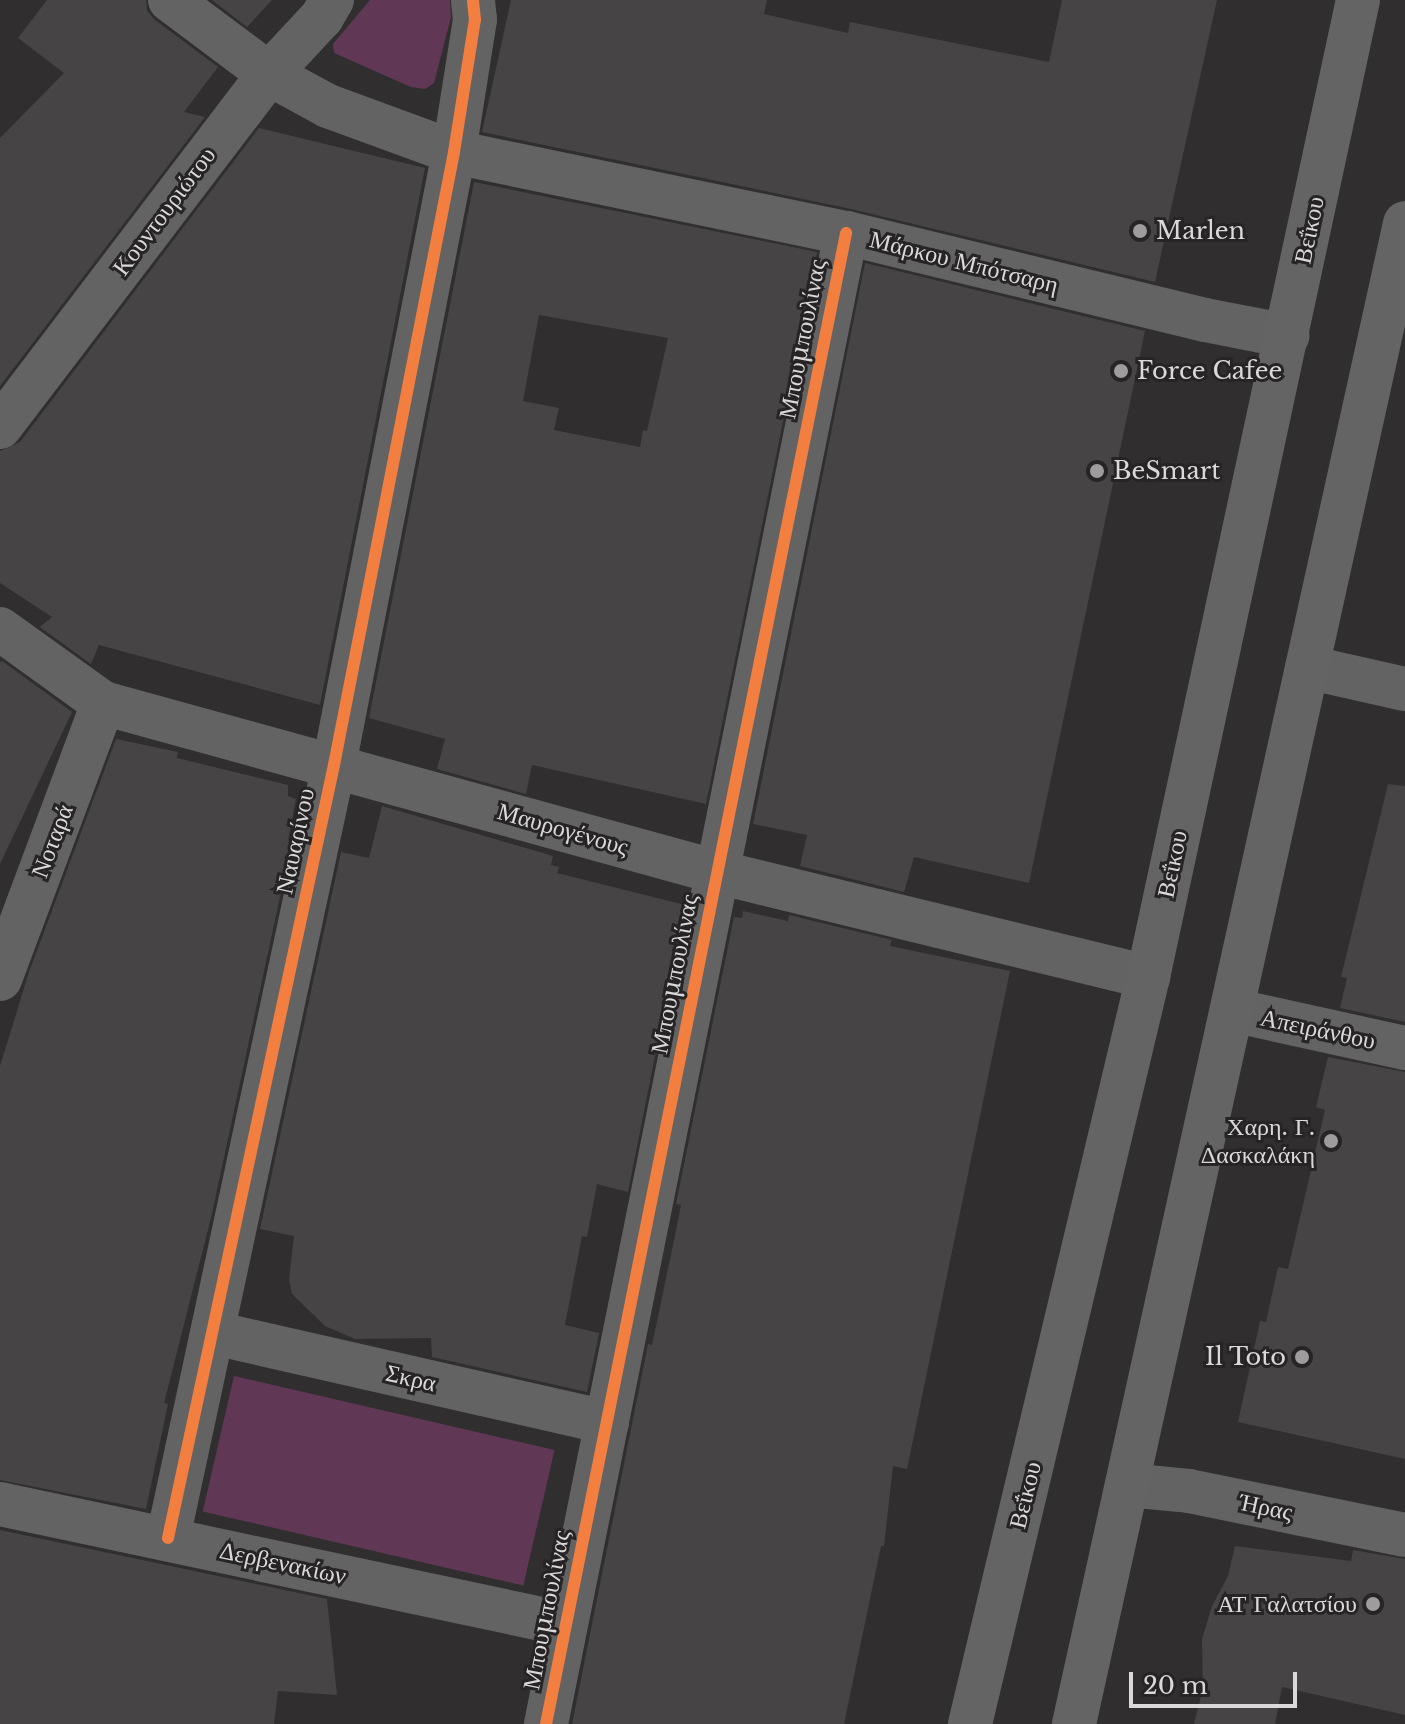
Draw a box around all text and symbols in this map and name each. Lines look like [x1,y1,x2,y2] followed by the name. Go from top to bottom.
[106,141,222,281] street label: Κουντουριώτου
[1288,194,1330,266] street label: Βεΐκου
[1156,217,1245,245] place label: Marlen
[1131,222,1149,240] marker: Marlen
[867,225,1061,299] street label: Μάρκου Μπότσαρη
[772,257,832,421] street label: Μπουμπουλίνας
[1137,357,1282,385] place label: Force Cafee
[1112,362,1130,380] marker: Force Cafee
[1113,457,1220,485] place label: BeSmart
[1088,462,1106,480] marker: BeSmart
[270,785,320,897] street label: Ναυαρίνου
[494,797,632,861] street label: Μαυρογένους
[25,800,79,882] street label: Νοταρά
[1151,828,1193,900] street label: Βεΐκου
[644,892,704,1056] street label: Μπουμπουλίνας
[1258,1003,1378,1055] street label: Απειράνθου
[1201,1113,1315,1169] place label: Χαρη. Γ. Δασκαλάκη
[1322,1132,1340,1150] marker: Χαρη. Γ. Δασκαλάκη
[1204,1343,1286,1371] place label: Il Toto
[1293,1348,1311,1366] marker: Il Toto
[383,1358,439,1398] street label: Σκρα
[1003,1459,1047,1531] street label: Βεΐκου
[1237,1487,1295,1527] street label: Ήρας
[516,1528,576,1692] street label: Μπουμπουλίνας
[217,1536,349,1590] street label: Δερβενακίων
[1217,1590,1357,1618] place label: ΑΤ Γαλατσίου
[1364,1595,1382,1613] marker: ΑΤ Γαλατσίου
[1133,1656,1301,1706] scale bar
[1143,1671,1208,1700] text: 20 m

